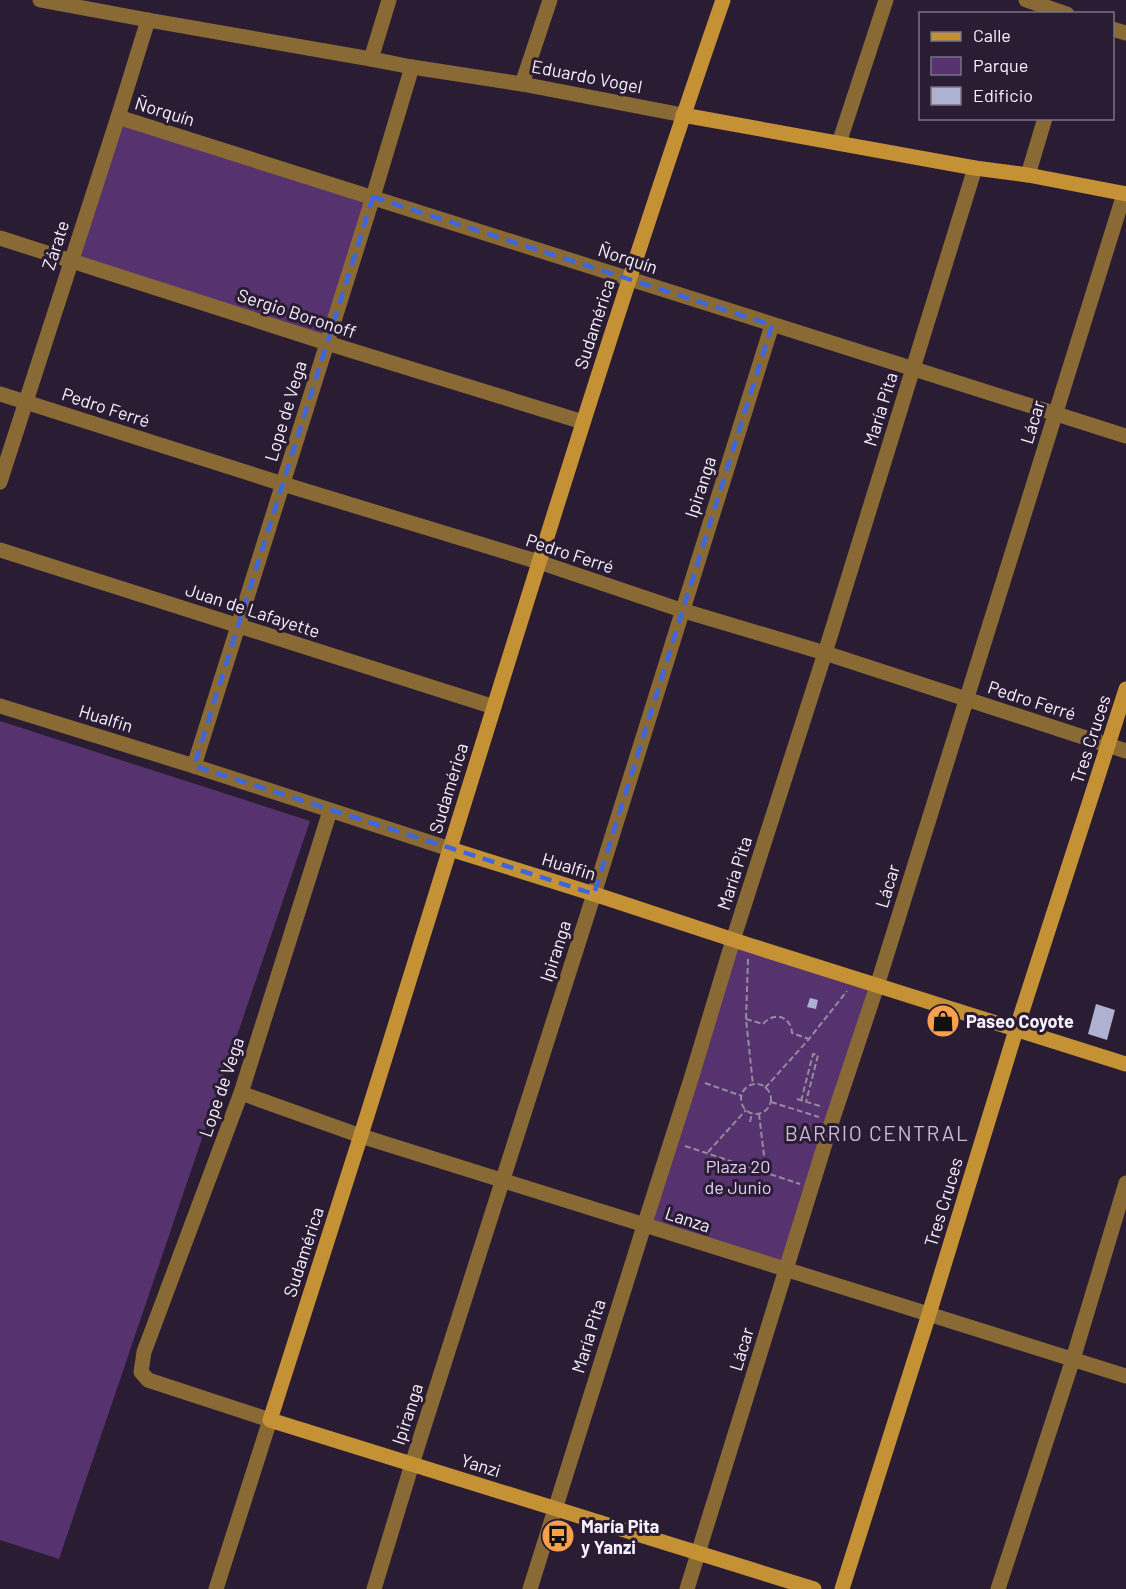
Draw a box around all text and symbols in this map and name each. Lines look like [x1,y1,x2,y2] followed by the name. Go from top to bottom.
[919,12,1114,120] legend
[973,24,1011,46] text: Calle
[973,54,1028,76] text: Parque
[530,55,644,97] street label: Eduardo Vogel
[973,84,1033,106] text: Edificio
[132,92,198,130] street label: Ñorquín
[37,218,73,272] street label: Zárate
[595,238,661,278] street label: Ñorquín
[569,276,619,372] street label: Sudamérica
[235,283,359,343] street label: Sergio Boronoff
[259,358,311,464] street label: Lope de Vega
[858,369,902,449] street label: María Pita
[59,382,153,432] street label: Pedro Ferré
[1015,397,1049,446] street label: Lácar
[680,453,720,521] street label: Ipiranga
[523,528,617,578] street label: Pedro Ferré
[183,578,323,642] street label: Juan de Lafayette
[985,675,1079,725] street label: Pedro Ferré
[1065,692,1115,786] street label: Tres Cruces
[76,699,136,737] street label: Hualfin
[424,740,472,836] street label: Sudamérica
[712,833,756,913] street label: María Pita
[539,847,599,885] street label: Hualfin
[870,861,904,910] street label: Lácar
[535,917,575,985] street label: Ipiranga
[925,1003,961,1039] shop icon: Paseo Coyote
[966,1010,1074,1032] place label: Paseo Coyote
[194,1034,248,1140] street label: Lope de Vega
[785,1120,969,1145] district label: BARRIO CENTRAL
[704,1155,772,1198] park label: Plaza 20 de Junio
[919,1155,967,1249] street label: Tres Cruces
[663,1201,713,1237] street label: Lanza
[278,1204,328,1300] street label: Sudamérica
[566,1296,610,1376] street label: María Pita
[724,1324,758,1373] street label: Lácar
[387,1380,427,1448] street label: Ipiranga
[458,1449,504,1481] street label: Yanzi
[581,1515,659,1558] place label: María Pita y Yanzi
[540,1518,576,1554] bus stop icon: María Pita y Yanzi

